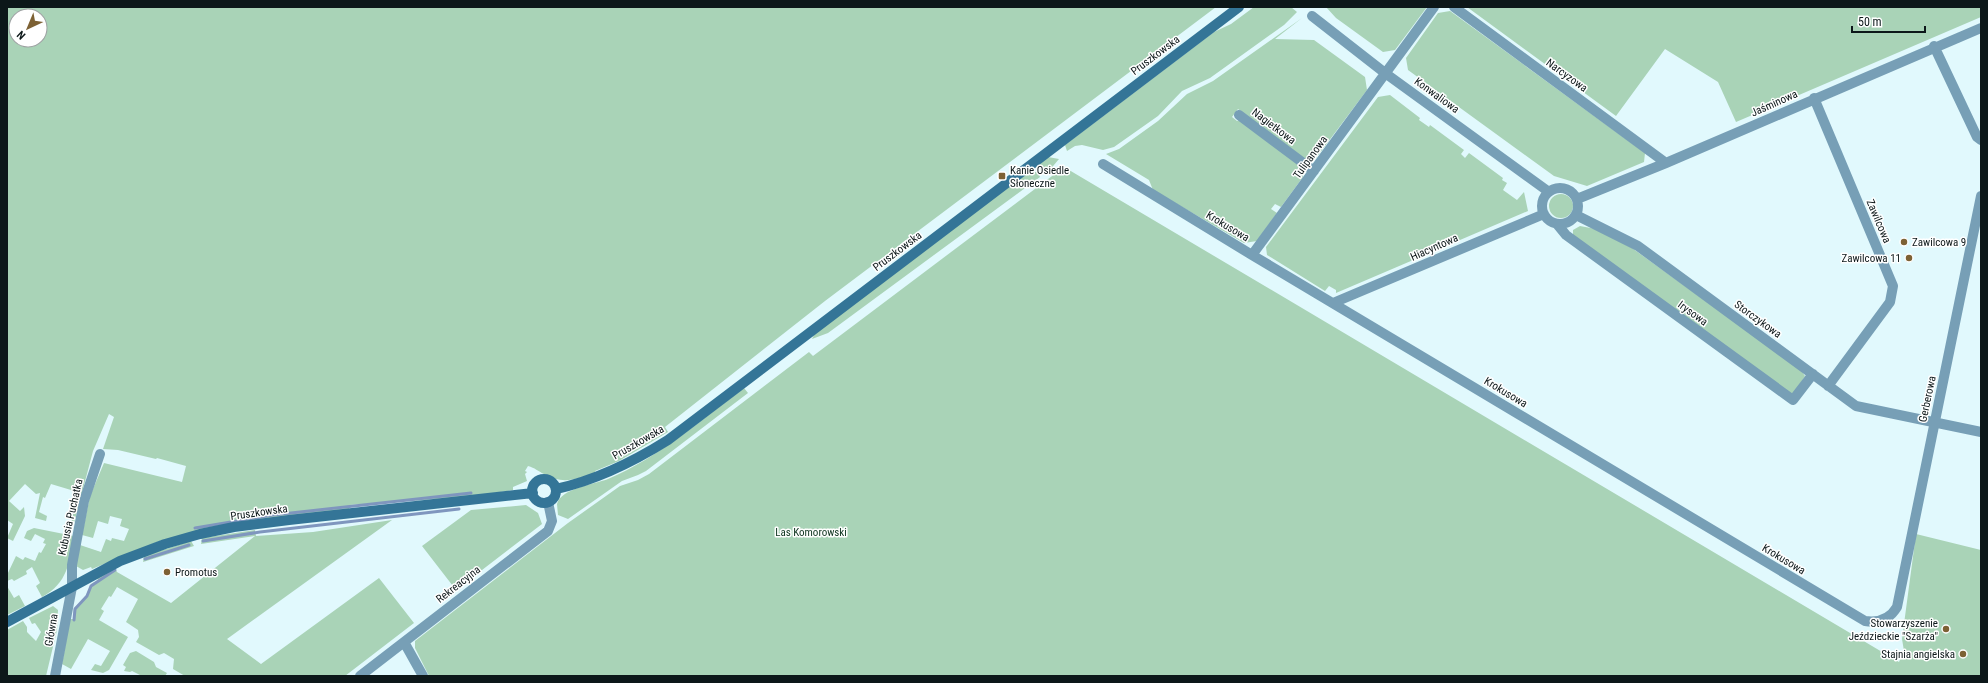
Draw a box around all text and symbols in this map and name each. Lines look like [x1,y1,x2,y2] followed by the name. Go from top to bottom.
[8,8,48,48] north arrow
[1852,8,1925,34] scale bar
[1858,15,1882,29] text: 50 m
[14,28,28,42] text: N
[1128,33,1182,78] street label: Pruszkowska
[1544,56,1590,95] street label: Narcyzowa
[1412,75,1462,116] street label: Konwaliowa
[1749,87,1800,119] street label: Jaśminowa
[1249,106,1298,147] street label: Nagietkowa
[1291,133,1330,181] street label: Tulipanowa
[1010,164,1069,190] place label: Kanie Osiedle Słoneczne
[997,171,1007,181] marker: Kanie Osiedle Słoneczne
[1864,197,1894,245] street label: Zawilcowa
[1204,208,1252,244] street label: Krokusowa
[870,229,924,274] street label: Pruszkowska
[1408,231,1460,264] street label: Hiacyntowa
[1912,236,1966,249] place label: Zawilcowa 9
[1899,237,1909,247] marker: Zawilcowa 9
[1841,252,1901,265] place label: Zawilcowa 11
[1904,253,1914,263] marker: Zawilcowa 11
[1675,298,1710,329] street label: Irysowa
[1732,298,1784,341] street label: Storczykowa
[1482,374,1530,410] street label: Krokusowa
[1916,375,1939,423] street label: Gerberowa
[610,422,666,462] street label: Pruszkowska
[55,478,86,556] street label: Kubusia Puchatka
[230,502,288,523] street label: Pruszkowska
[775,526,847,539] park label: Las Komorowski
[1760,541,1808,577] street label: Krokusowa
[434,563,483,606] street label: Rekreacyjna
[175,566,217,579] place label: Promotus
[162,567,172,577] marker: Promotus
[42,613,61,647] street label: Główna
[1849,617,1938,643] place label: Stowarzyszenie Jeździeckie "Szarża"
[1941,624,1951,634] marker: Stowarzyszenie Jeździeckie "Szarża"
[1881,648,1955,661] place label: Stajnia angielska
[1958,649,1968,659] marker: Stajnia angielska

